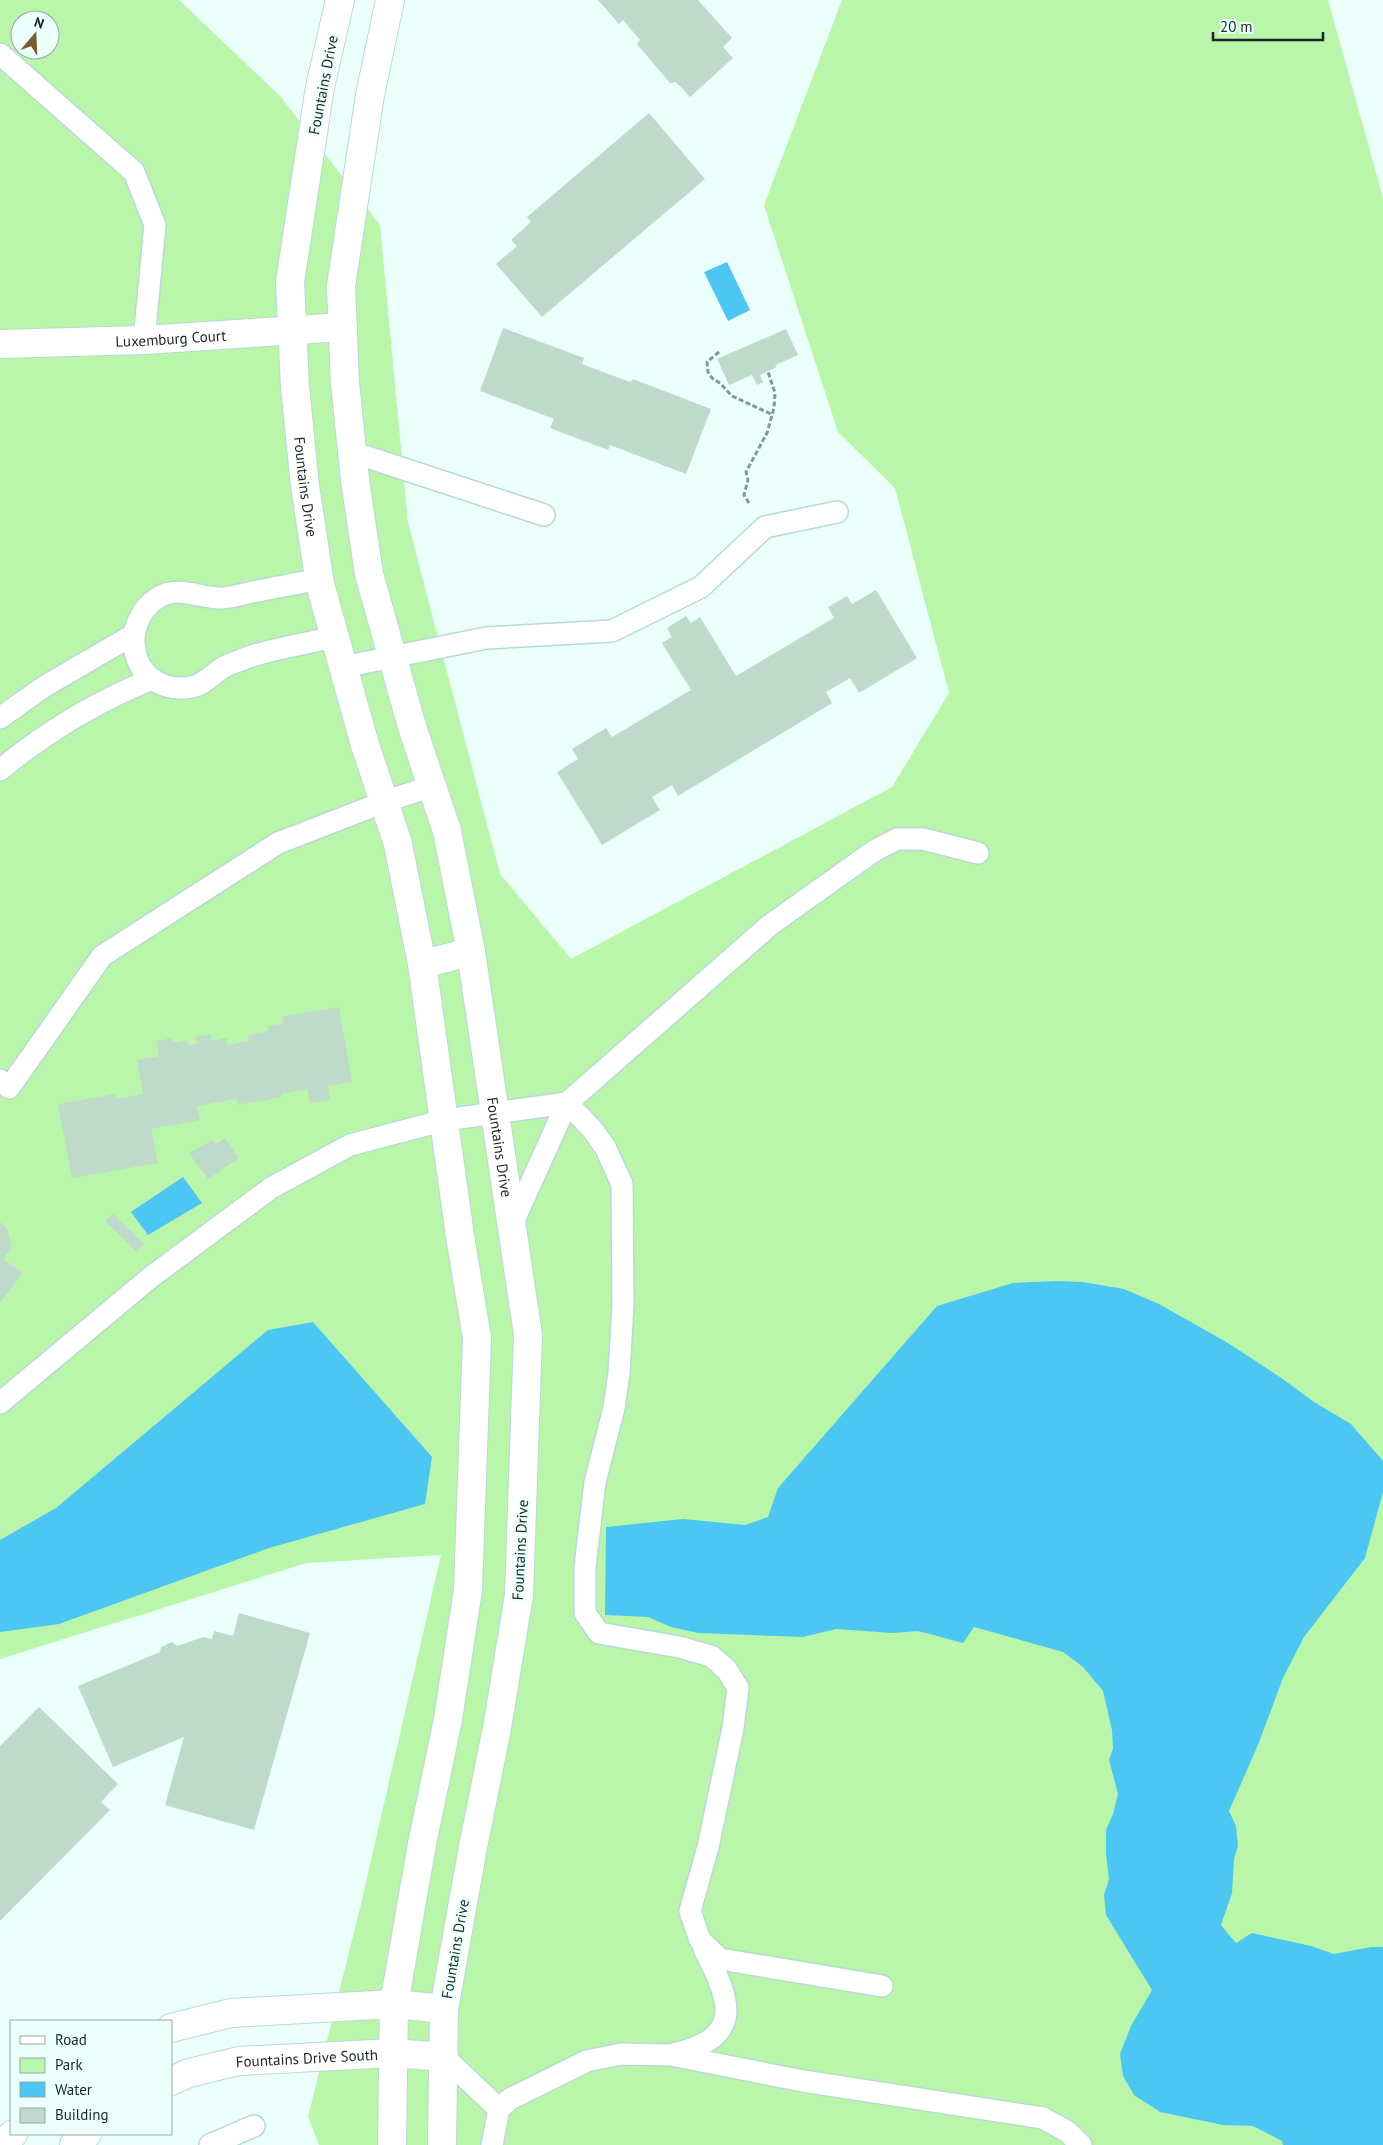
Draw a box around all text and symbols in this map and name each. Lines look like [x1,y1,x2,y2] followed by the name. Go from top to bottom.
[10,10,60,60] north arrow
[1213,10,1323,42] scale bar
[32,13,47,33] text: N
[1220,17,1253,36] text: 20 m
[304,34,342,136] street label: Fountains Drive
[115,325,227,350] street label: Luxemburg Court
[291,436,322,538] street label: Fountains Drive
[483,1096,517,1198] street label: Fountains Drive
[508,1499,532,1601] street label: Fountains Drive
[437,1898,473,2000] street label: Fountains Drive
[10,2020,172,2135] legend
[55,2030,87,2049] text: Road
[235,2044,378,2071] street label: Fountains Drive South
[55,2055,83,2074] text: Park
[55,2080,92,2099] text: Water
[55,2105,109,2124] text: Building

